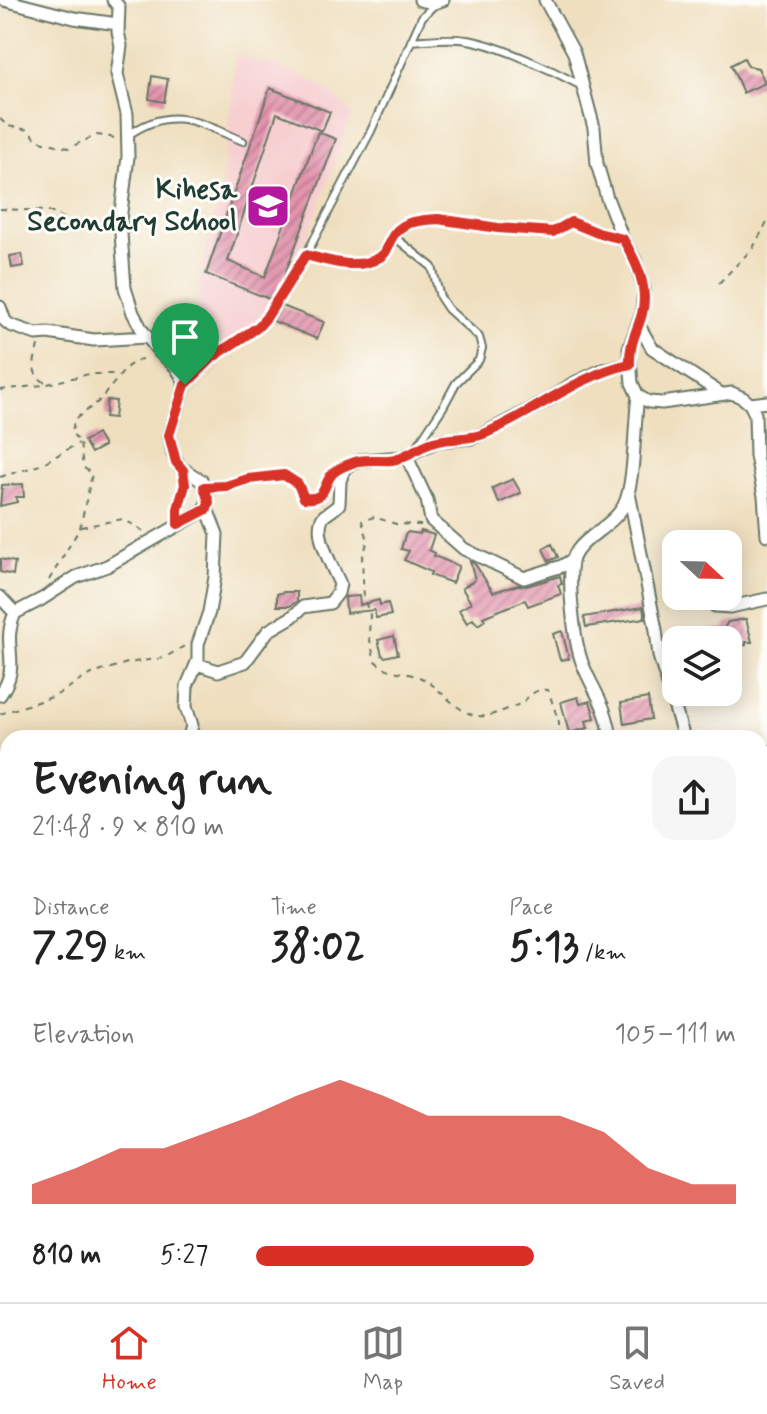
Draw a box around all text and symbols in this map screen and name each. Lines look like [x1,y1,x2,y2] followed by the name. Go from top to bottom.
[27,172,238,241] place label: Kihesa Secondary School
[244,182,292,230] school or university icon: Kihesa Secondary School
[151,303,219,385] pin
[163,315,207,359] icon: arrive
[662,530,742,610] north arrow
[662,530,742,706] map controls
[662,626,742,706] button: layers
[32,752,272,810] text: Evening run
[652,756,736,840] button: share
[32,811,224,845] text: 21:48 · 9 × 810 m
[32,894,109,922] text: Distance
[271,894,317,922] text: Time
[509,894,553,922] text: Pace
[32,922,108,974] text: 7.29
[271,922,365,974] text: 38:02
[509,922,579,974] text: 5:13
[108,939,146,967] text: km
[579,939,626,967] text: /km
[32,1018,134,1052] text: Elevation
[614,1018,736,1052] text: 105–111 m
[32,1239,101,1273] text: 810 m
[160,1239,208,1273] text: 5:27
[102,1321,157,1397] tab: Home
[361,1321,405,1397] tab: Map
[609,1321,665,1397] tab: Saved

